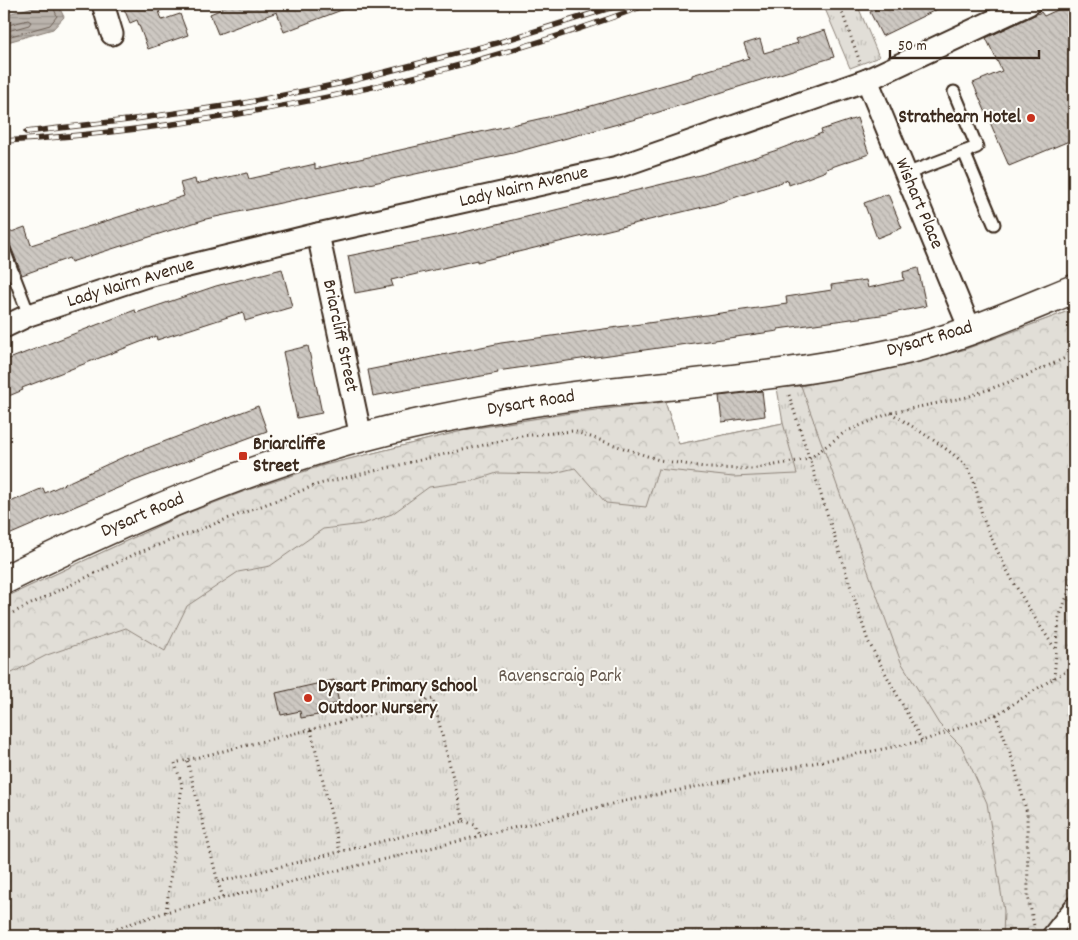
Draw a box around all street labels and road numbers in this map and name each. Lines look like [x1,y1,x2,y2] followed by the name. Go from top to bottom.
[887,154,949,254] street label: Wishart Place
[457,160,591,216] street label: Lady Nairn Avenue
[64,252,198,316] street label: Lady Nairn Avenue
[314,277,364,395] street label: Briarcliff Street
[884,315,976,365] street label: Dysart Road
[485,384,577,424] street label: Dysart Road
[97,486,189,546] street label: Dysart Road

